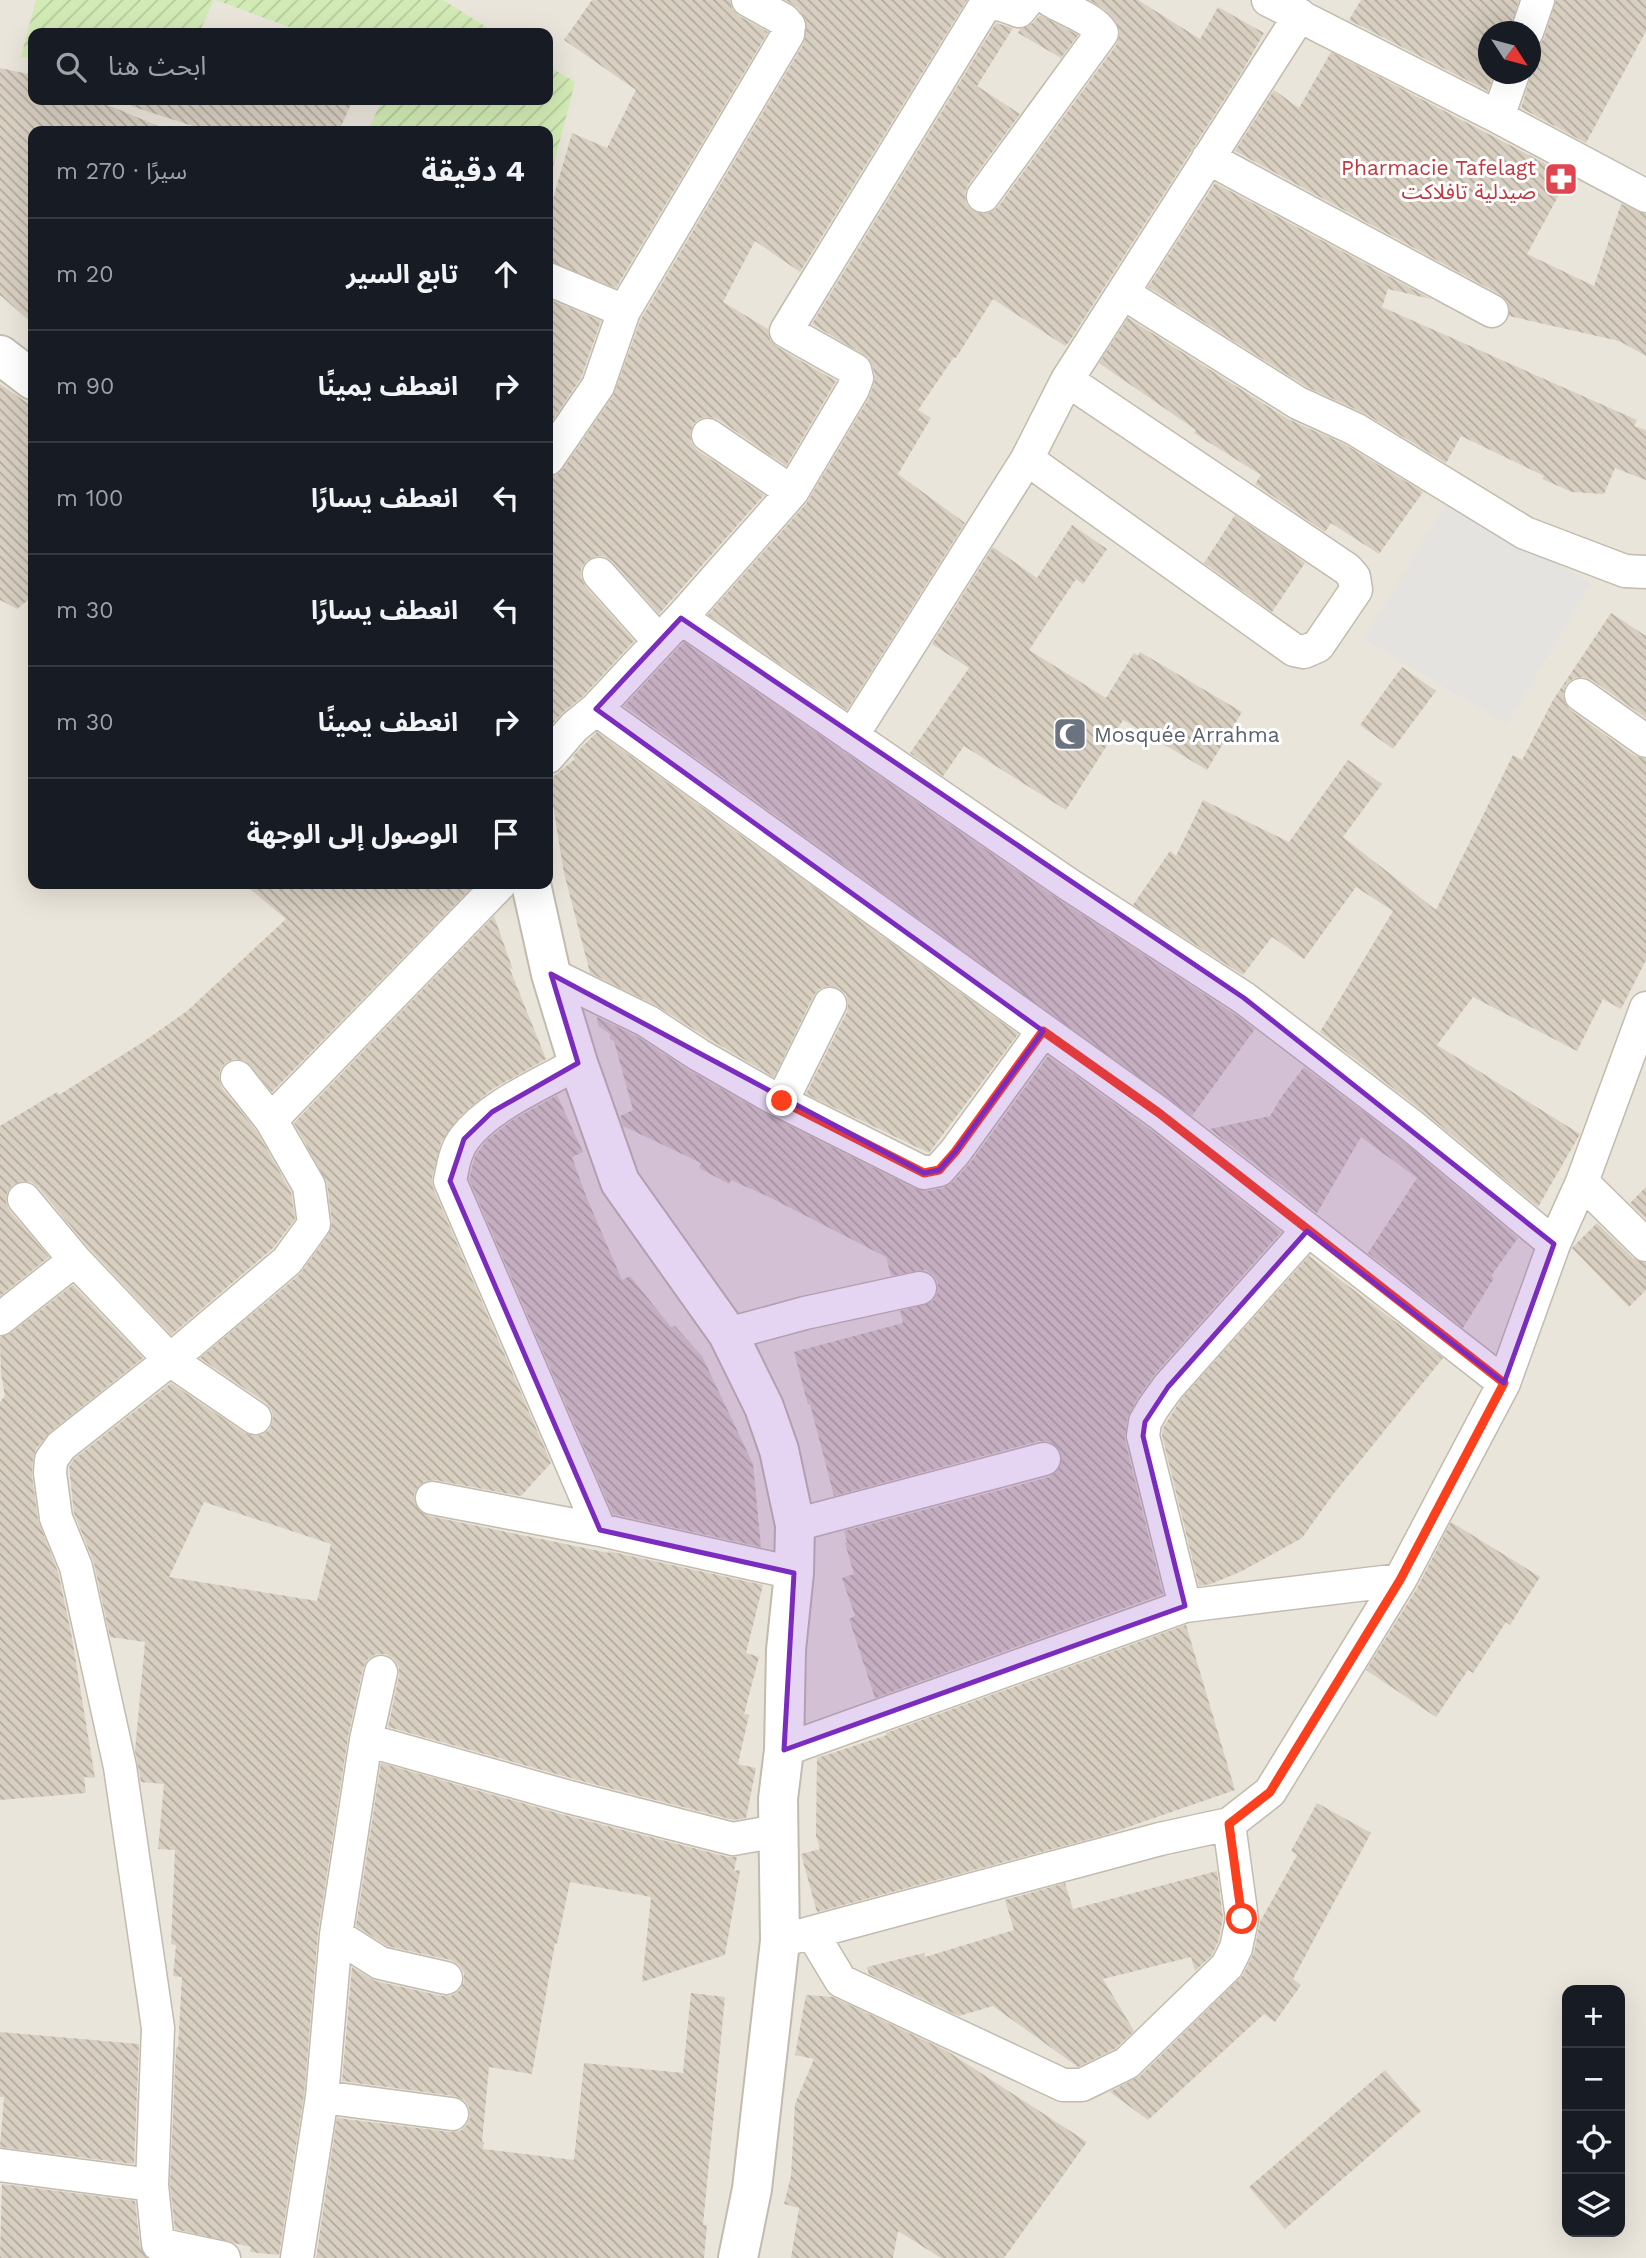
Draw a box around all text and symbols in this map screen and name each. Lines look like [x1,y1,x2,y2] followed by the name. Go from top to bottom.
[1478,21,1541,84] north arrow
[28,28,553,105] search box
[52,48,90,86] icon: search
[108,51,206,81] text: ابحث هنا
[422,153,525,188] text: 4 دقيقة
[1341,155,1536,204] place label: Pharmacie Tafelagt صيدلية تافلاكت
[56,158,187,185] text: سيرًا · 270 m
[1542,160,1580,198] pharmacy icon: Pharmacie Tafelagt صيدلية تافلاكت
[487,255,525,293] icon: ahead
[346,259,458,289] text: تابع السير
[56,261,113,288] text: 20 m
[487,367,525,405] icon: right
[318,371,458,401] text: انعطف يمينًا
[56,373,114,400] text: 90 m
[487,479,525,517] icon: left
[311,483,458,513] text: انعطف يسارًا
[56,485,123,512] text: 100 m
[487,591,525,629] icon: left
[311,595,458,625] text: انعطف يسارًا
[56,597,113,624] text: 30 m
[487,703,525,741] icon: right
[318,707,458,737] text: انعطف يمينًا
[56,709,113,736] text: 30 m
[1051,715,1089,753] mosque icon: Mosquée Arrahma
[1094,722,1280,747] place label: Mosquée Arrahma
[487,815,525,853] icon: arrive
[247,819,458,849] text: الوصول إلى الوجهة
[766,1085,797,1116] route end
[1226,1903,1257,1934] route start
[1562,1985,1625,2237] map controls
[1562,1985,1625,2048] button: +
[1562,2048,1625,2111] button: −
[1562,2111,1625,2174] button: locate
[1562,2174,1625,2237] button: layers

